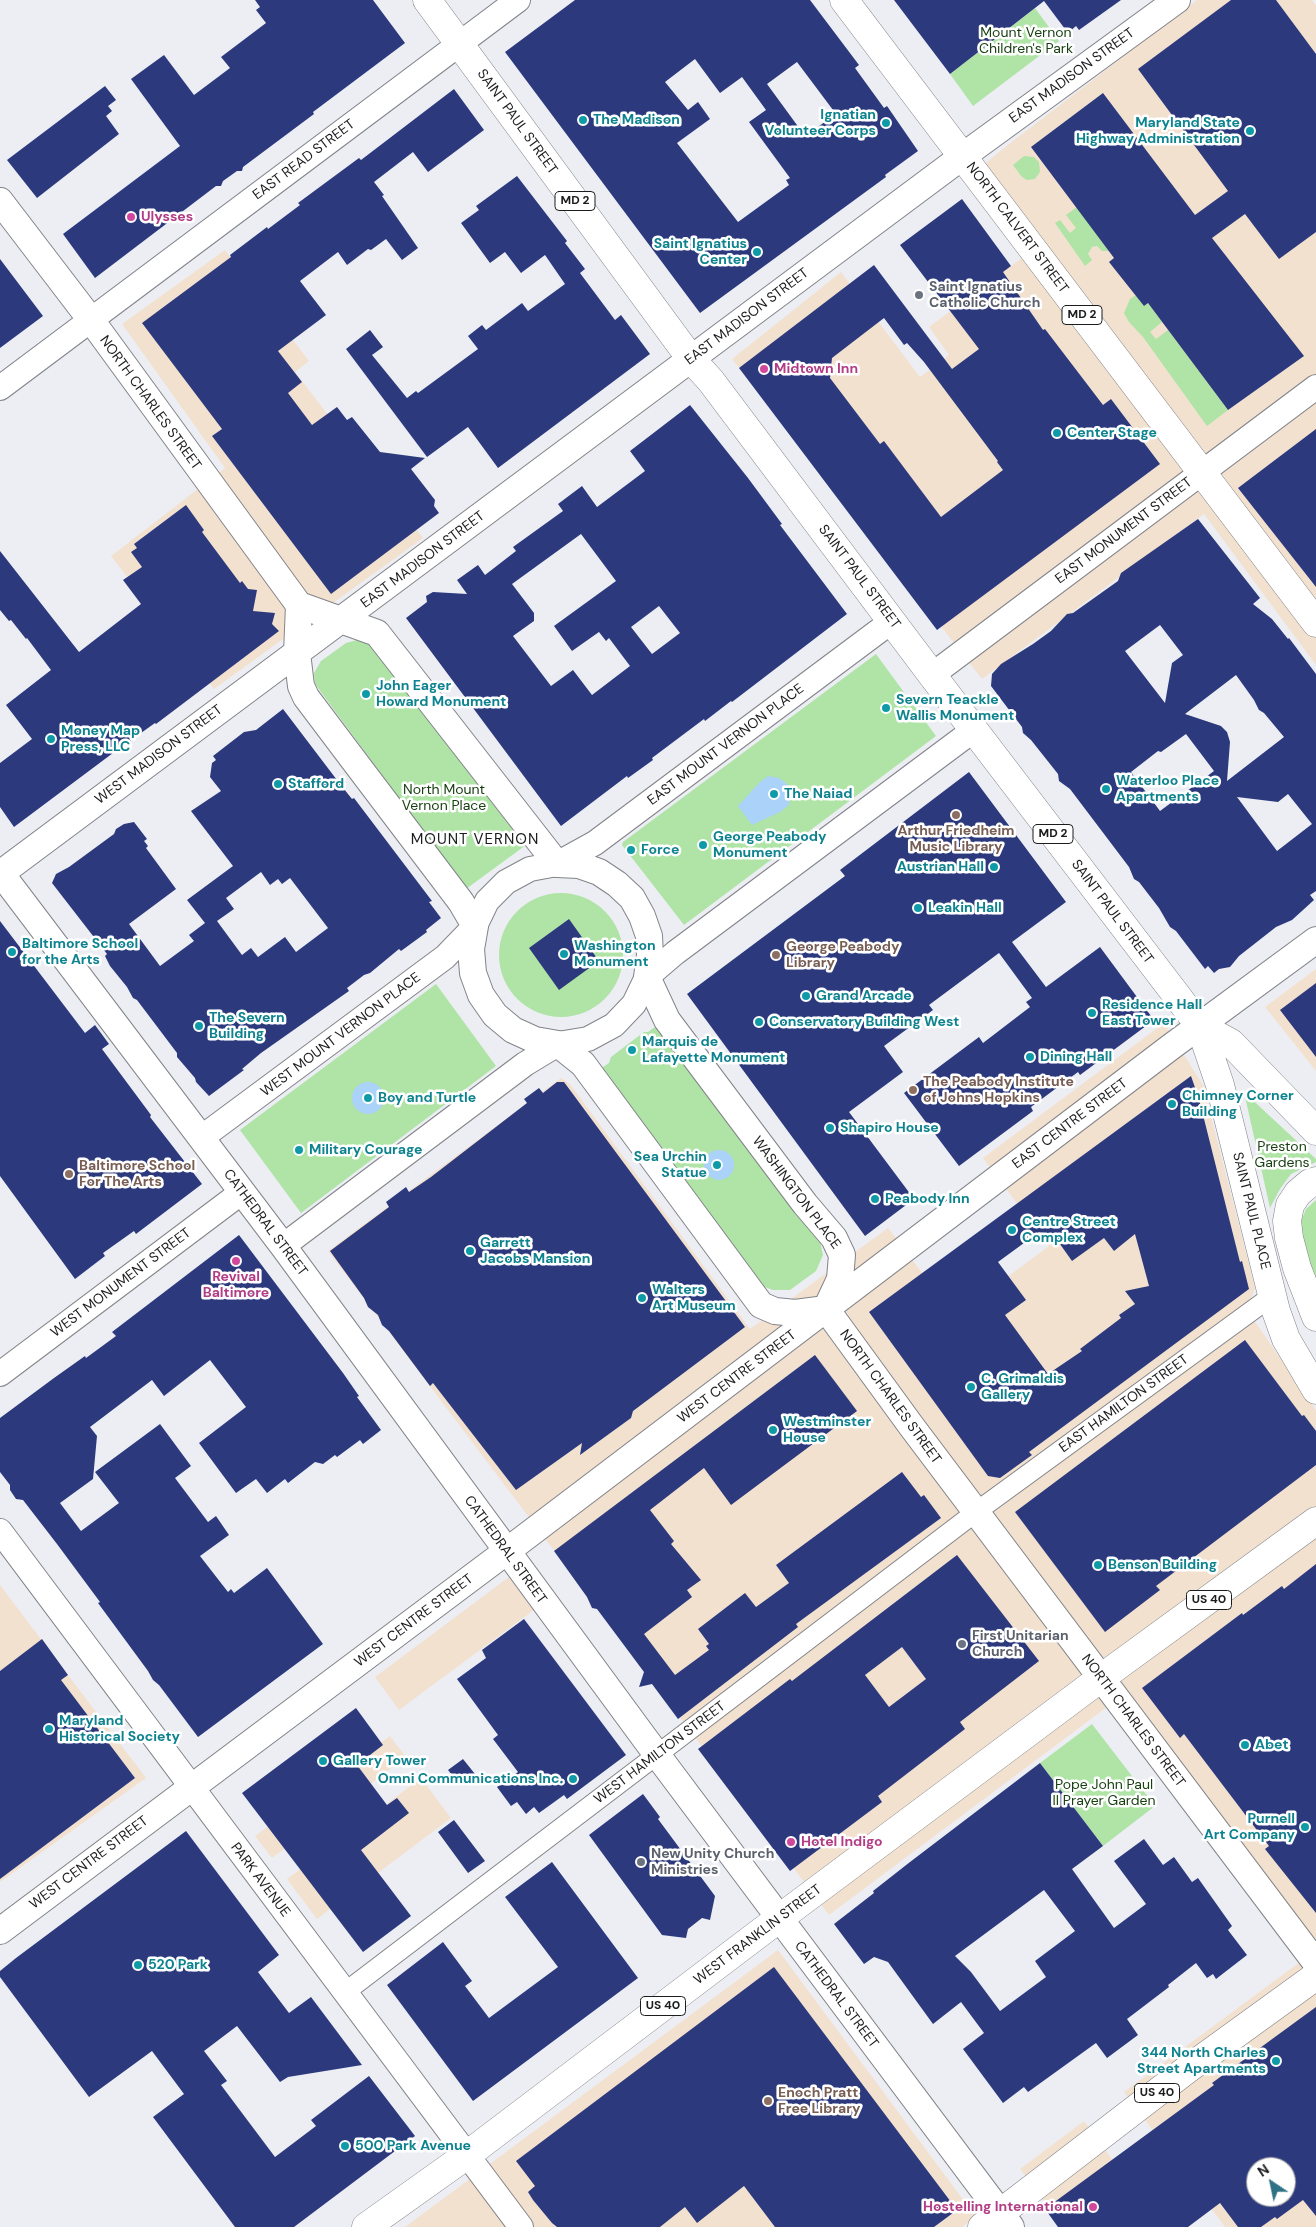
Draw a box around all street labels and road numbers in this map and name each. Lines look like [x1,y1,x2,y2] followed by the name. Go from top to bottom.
[1006,25,1138,127] street label: EAST MADISON STREET
[473,66,561,178] street label: SAINT PAUL STREET
[250,116,358,204] street label: EAST READ STREET
[962,159,1072,297] street label: NORTH CALVERT STREET
[555,192,595,210] road number: MD 2
[682,265,812,369] street label: EAST MADISON STREET
[1062,306,1102,324] road number: MD 2
[96,333,204,473] street label: NORTH CHARLES STREET
[1052,474,1196,588] street label: EAST MONUMENT STREET
[358,508,488,612] street label: EAST MADISON STREET
[814,522,904,632] street label: SAINT PAUL STREET
[645,681,807,809] street label: EAST MOUNT VERNON PLACE
[92,702,226,808] street label: WEST MADISON STREET
[1033,824,1073,844] road number: MD 2
[1067,857,1157,967] street label: SAINT PAUL STREET
[258,969,424,1101] street label: WEST MOUNT VERNON PLACE
[1009,1075,1131,1173] street label: EAST CENTRE STREET
[748,1133,844,1253] street label: WASHINGTON PLACE
[1228,1151,1274,1271] street label: SAINT PAUL PLACE
[219,1166,311,1280] street label: CATHEDRAL STREET
[48,1225,194,1341] street label: WEST MONUMENT STREET
[674,1327,800,1427] street label: WEST CENTRE STREET
[836,1327,944,1467] street label: NORTH CHARLES STREET
[1056,1351,1192,1457] street label: EAST HAMILTON STREET
[460,1493,550,1607] street label: CATHEDRAL STREET
[351,1571,477,1671] street label: WEST CENTRE STREET
[1186,1590,1232,1610] road number: US 40
[1078,1651,1188,1791] street label: NORTH CHARLES STREET
[591,1698,729,1808] street label: WEST HAMILTON STREET
[26,1813,152,1913] street label: WEST CENTRE STREET
[227,1840,293,1920] street label: PARK AVENUE
[691,1881,825,1989] street label: WEST FRANKLIN STREET
[790,1938,882,2052] street label: CATHEDRAL STREET
[640,1996,686,2015] road number: US 40
[1134,2084,1180,2102] road number: US 40

